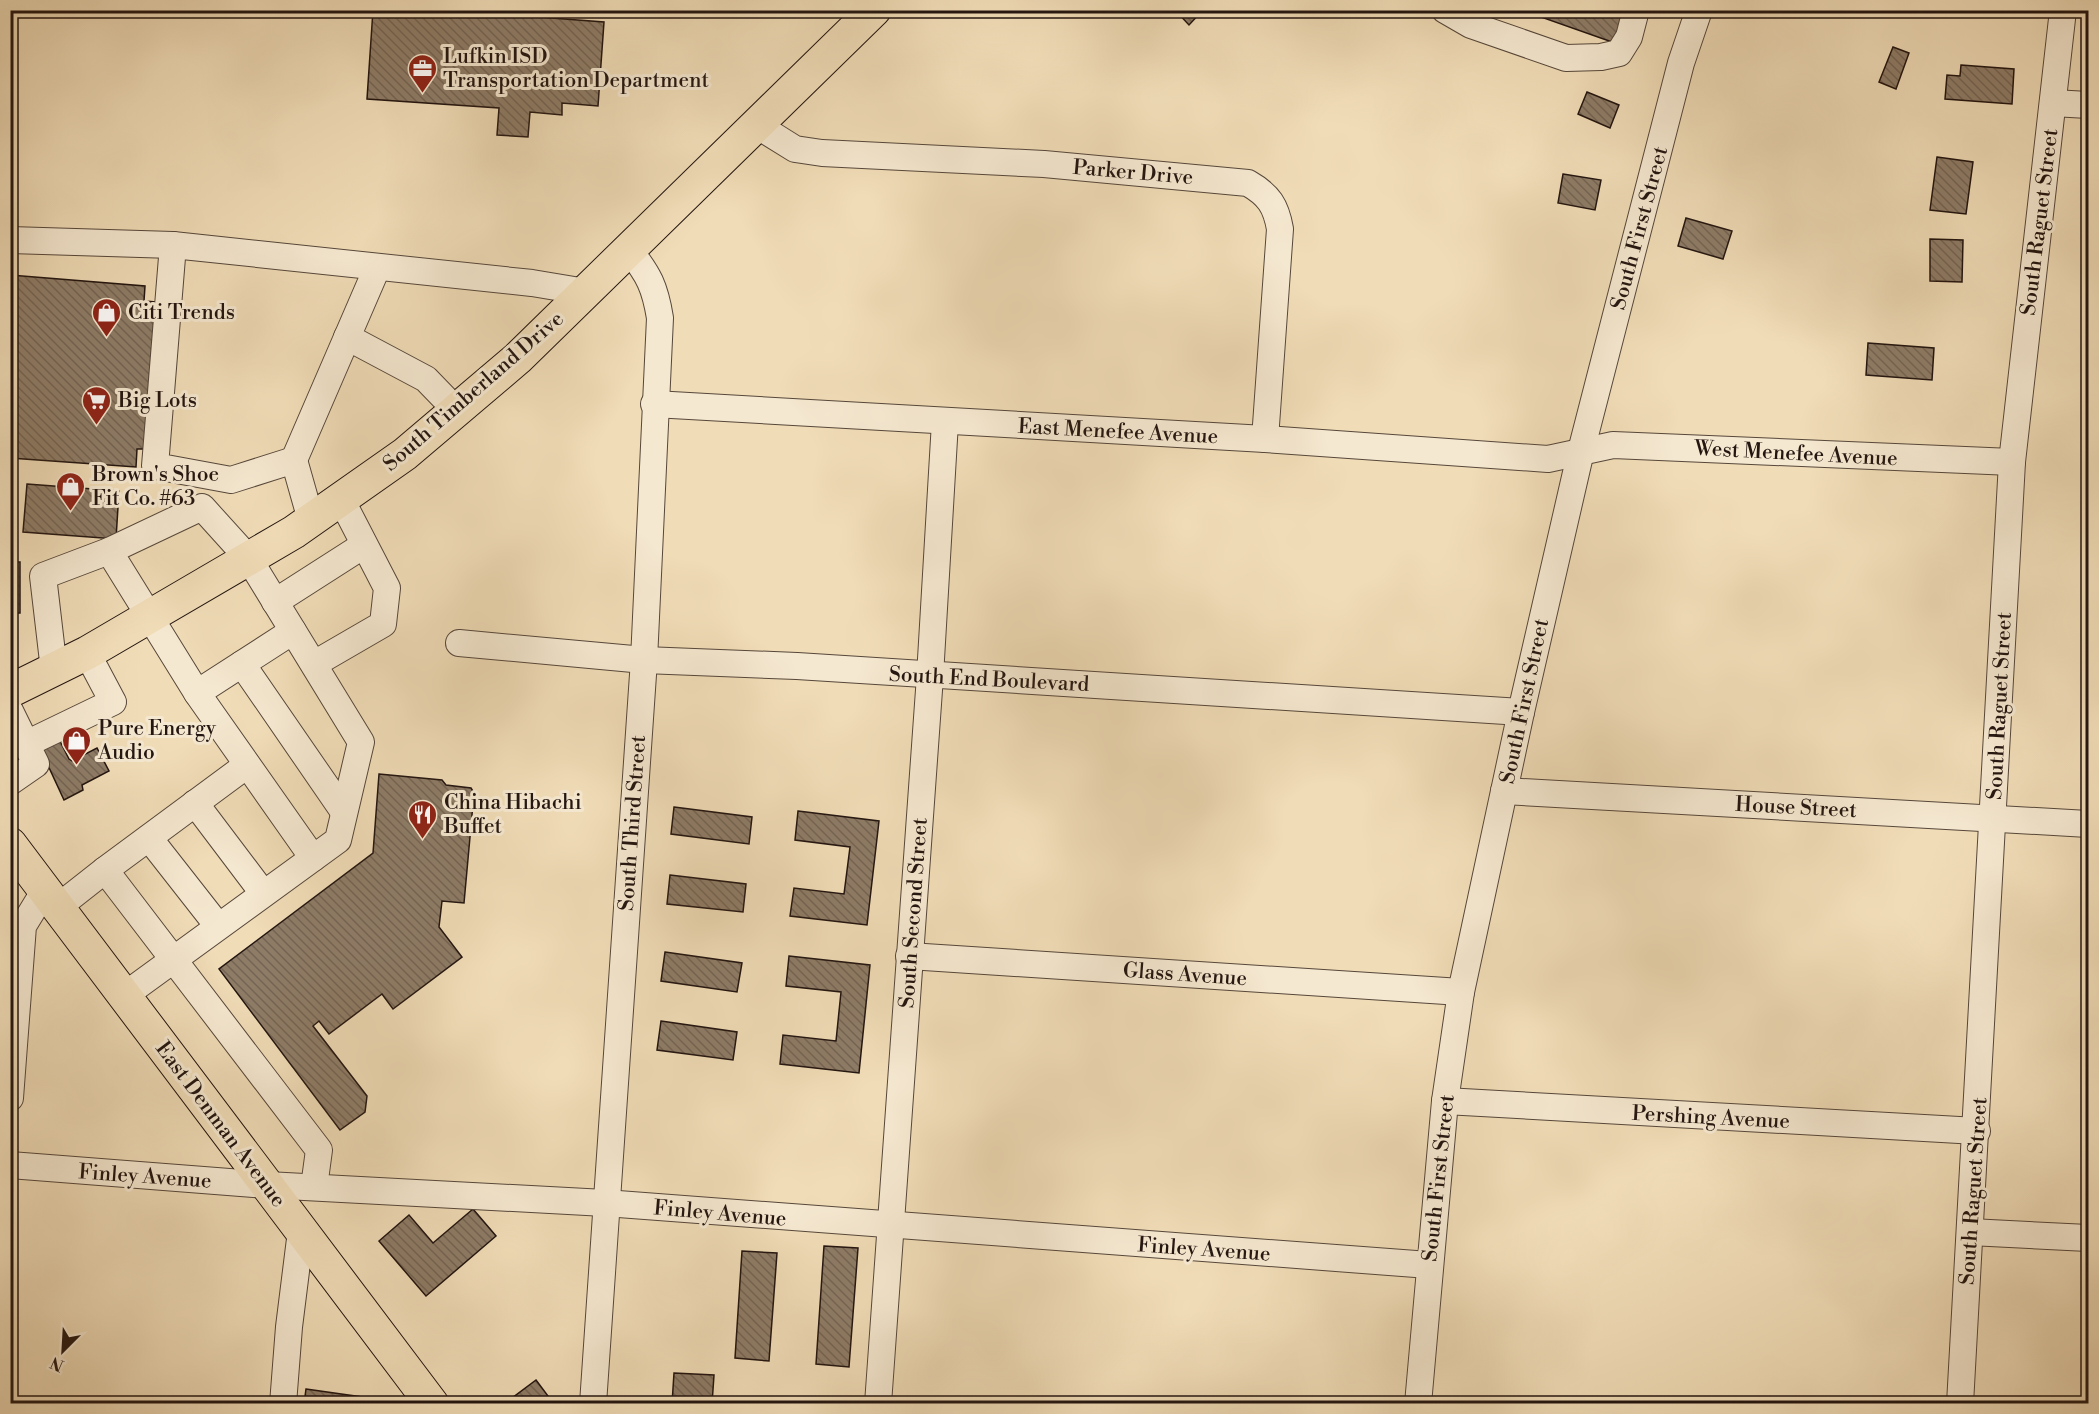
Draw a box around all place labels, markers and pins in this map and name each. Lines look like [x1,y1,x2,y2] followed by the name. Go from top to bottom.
[443,44,710,94] place label: Lufkin ISD Transportation Department
[406,52,438,94] office icon: Lufkin ISD Transportation Department
[91,296,123,338] shop icon: Citi Trends
[128,300,235,326] place label: Citi Trends
[81,384,113,426] supermarket icon: Big Lots
[117,388,197,414] place label: Big Lots
[91,462,219,512] place label: Brown's Shoe Fit Co. #63
[55,470,87,512] shop icon: Brown's Shoe Fit Co. #63
[97,716,217,766] place label: Pure Energy Audio
[61,724,93,766] shop icon: Pure Energy Audio
[443,790,582,840] place label: China Hibachi Buffet
[407,798,439,840] restaurant icon: China Hibachi Buffet

